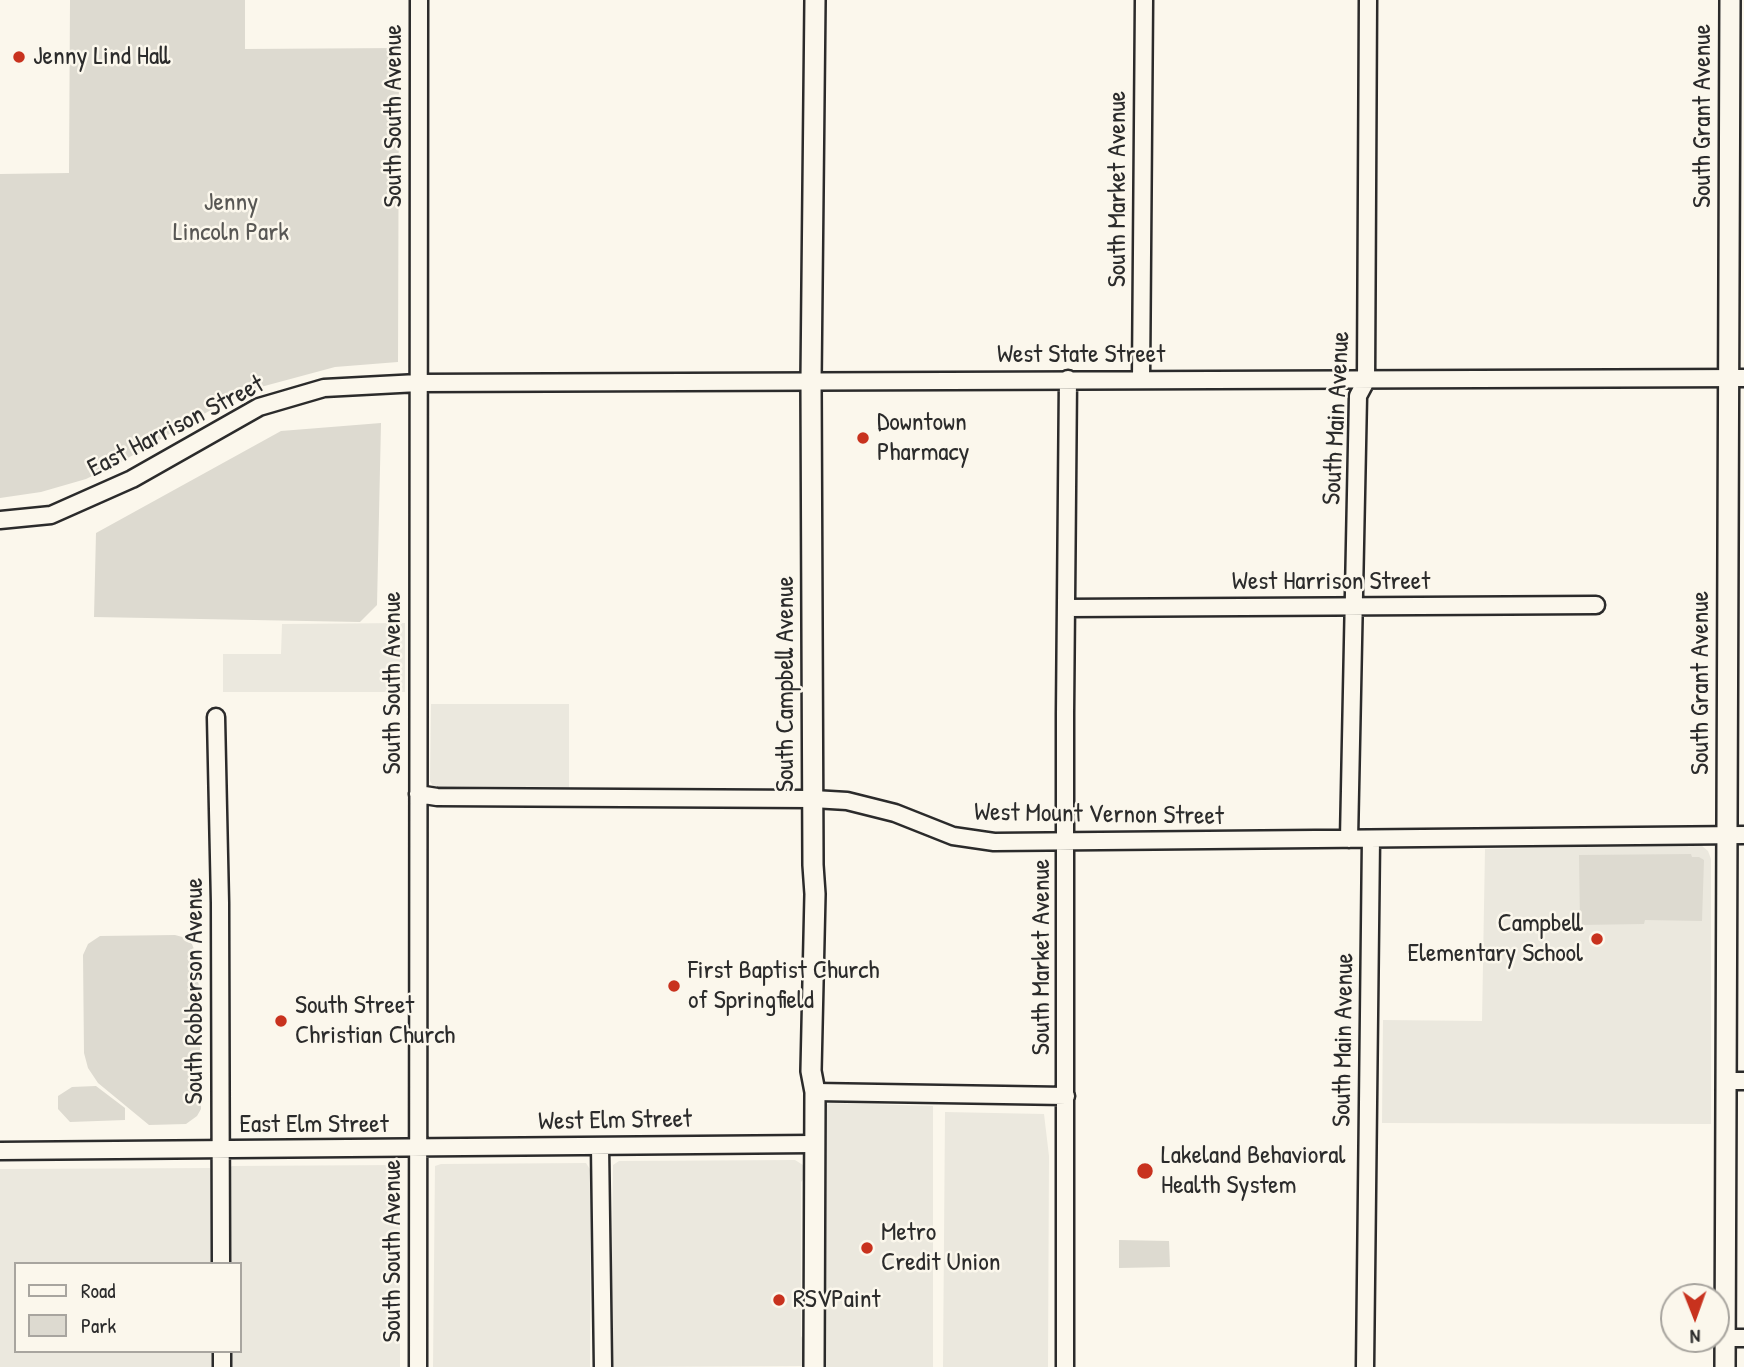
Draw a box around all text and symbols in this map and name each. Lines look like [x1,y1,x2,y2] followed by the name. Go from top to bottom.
[378,24,410,208] street label: South South Avenue
[1687,24,1719,208] street label: South Grant Avenue
[33,41,170,73] place label: Jenny Lind Hall
[11,49,27,65] marker: Jenny Lind Hall
[1102,91,1134,287] street label: South Market Avenue
[173,187,289,248] park label: Jenny Lincoln Park
[1317,330,1357,506] street label: South Main Avenue
[997,339,1165,371] street label: West State Street
[83,369,269,485] street label: East Harrison Street
[877,407,970,468] place label: Downtown Pharmacy
[855,430,871,446] marker: Downtown Pharmacy
[1232,566,1430,598] street label: West Harrison Street
[770,576,802,792] street label: South Campbell Avenue
[377,591,409,775] street label: South South Avenue
[1685,591,1717,775] street label: South Grant Avenue
[974,797,1224,833] street label: West Mount Vernon Street
[1026,859,1058,1055] street label: South Market Avenue
[179,878,211,1104] street label: South Robberson Avenue
[1408,908,1583,970] place label: Campbell Elementary School
[1589,931,1605,947] marker: Campbell Elementary School
[1327,953,1361,1127] street label: South Main Avenue
[688,955,879,1016] place label: First Baptist Church of Springfield
[666,978,682,994] marker: First Baptist Church of Springfield
[295,990,455,1052] place label: South Street Christian Church
[273,1013,289,1029] marker: South Street Christian Church
[538,1104,692,1138] street label: West Elm Street
[239,1109,389,1141] street label: East Elm Street
[1161,1140,1345,1202] place label: Lakeland Behavioral Health System
[377,1159,409,1343] street label: South South Avenue
[1135,1161,1155,1181] marker: Lakeland Behavioral Health System
[881,1217,1001,1278] place label: Metro Credit Union
[859,1240,875,1256] marker: Metro Credit Union
[14,1262,242,1353] legend
[81,1276,115,1305] text: Road
[1660,1283,1730,1353] north arrow
[793,1284,881,1316] place label: RSVPaint
[771,1292,787,1308] marker: RSVPaint
[81,1311,116,1340] text: Park
[1690,1324,1701,1350] text: N

